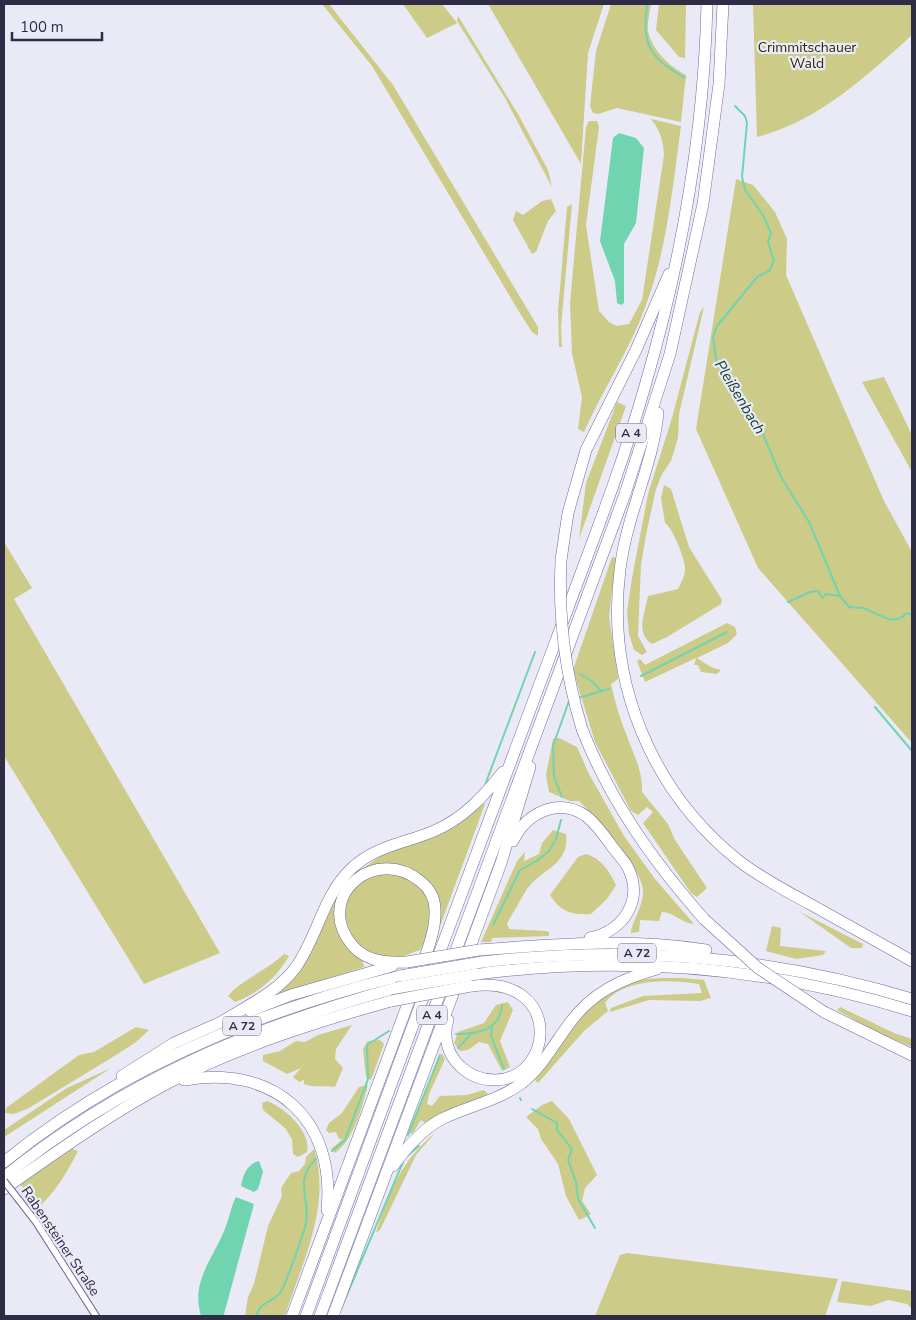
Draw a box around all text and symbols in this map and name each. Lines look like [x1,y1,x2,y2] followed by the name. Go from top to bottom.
[12,10,102,42] scale bar
[20,17,64,37] text: 100 m
[758,38,856,73] park label: Crimmitschauer Wald
[710,356,770,438] water label: Pleißenbach
[616,423,646,442] road number: A 4
[618,944,656,962] road number: A 72
[417,1006,447,1024] road number: A 4
[223,1016,261,1036] road number: A 72
[17,1183,104,1300] street label: Rabensteiner Straße

